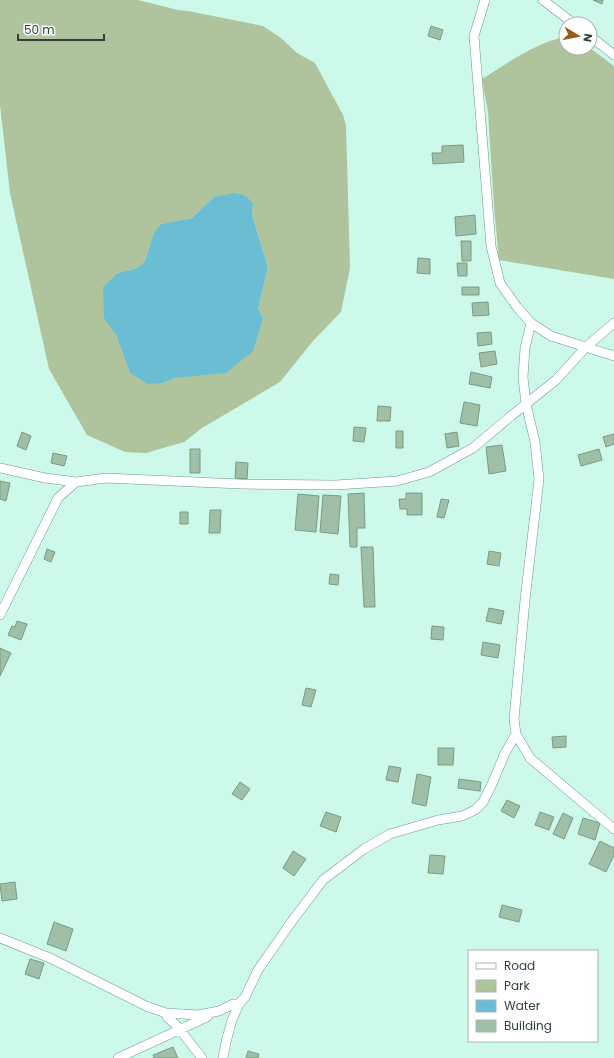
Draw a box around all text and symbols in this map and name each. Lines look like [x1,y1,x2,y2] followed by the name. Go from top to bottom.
[18,16,104,42] scale bar
[558,16,598,56] north arrow
[24,21,55,38] text: 50 m
[579,32,596,43] text: N
[468,950,598,1042] legend
[504,957,535,974] text: Road
[504,977,531,994] text: Park
[504,997,541,1014] text: Water
[504,1017,552,1034] text: Building

